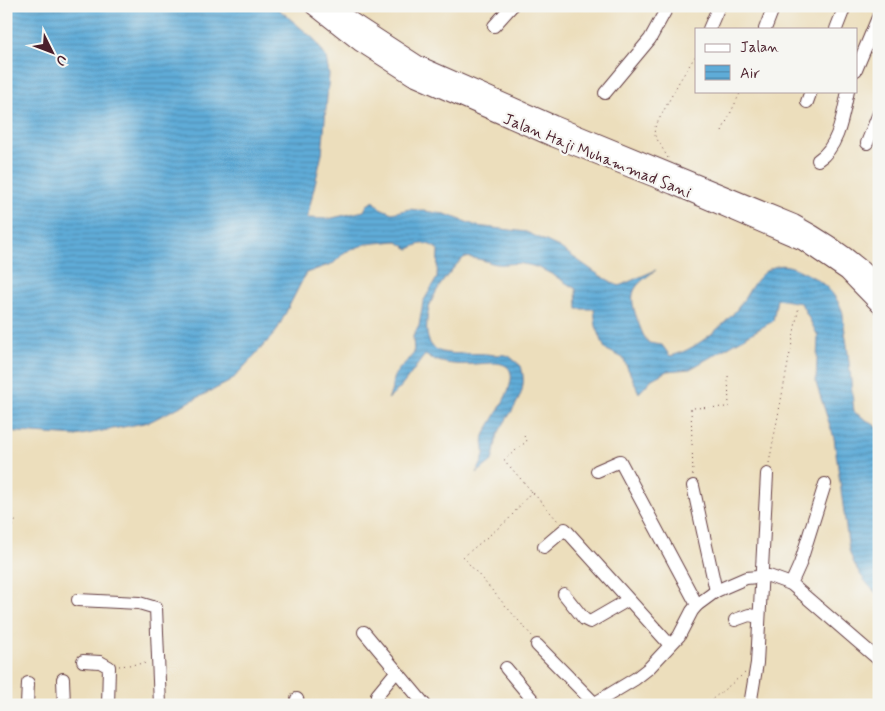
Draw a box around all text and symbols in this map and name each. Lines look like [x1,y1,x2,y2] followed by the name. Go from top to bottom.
[28,28,78,78] north arrow
[695,28,858,92] legend
[740,38,779,58] text: Jalan
[51,51,71,69] text: U
[740,64,760,84] text: Air
[500,109,694,203] street label: Jalan Haji Muhammad Sani

